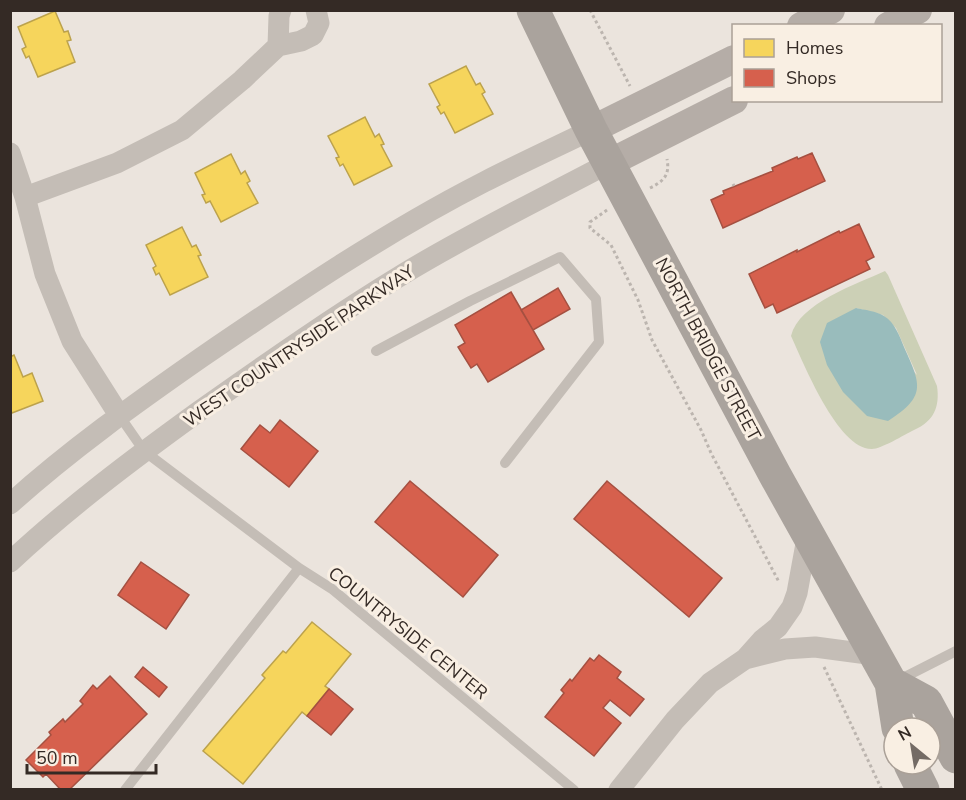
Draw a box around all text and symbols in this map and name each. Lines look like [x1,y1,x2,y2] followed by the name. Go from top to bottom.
[732,24,942,102] legend
[786,36,843,60] text: Homes
[786,66,836,90] text: Shops
[650,253,766,445] street label: NORTH BRIDGE STREET
[179,259,419,432] street label: WEST COUNTRYSIDE PARKWAY
[323,561,493,705] street label: COUNTRYSIDE CENTER
[882,716,942,776] north arrow
[894,721,916,746] text: N
[27,737,156,775] scale bar
[36,746,78,770] text: 50 m

